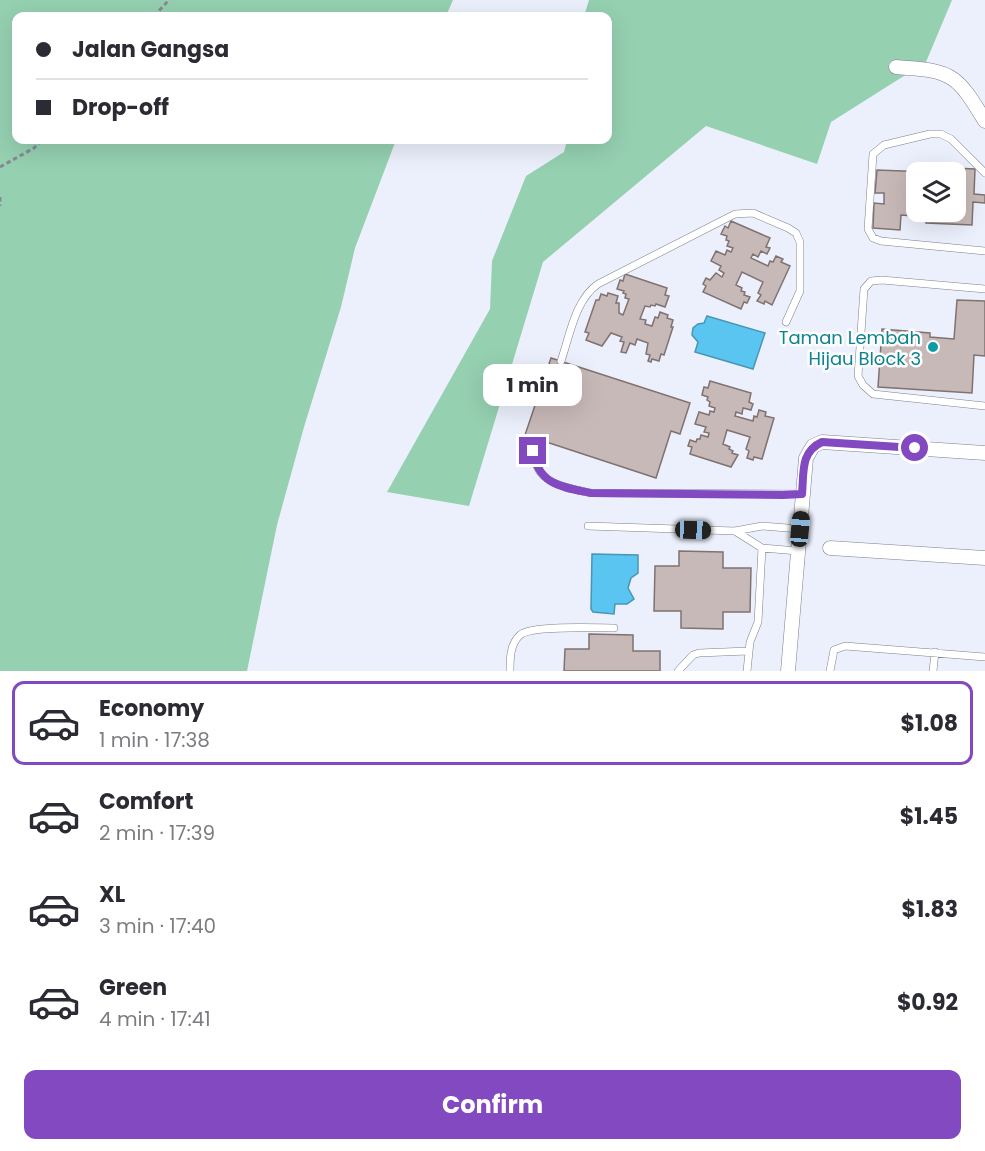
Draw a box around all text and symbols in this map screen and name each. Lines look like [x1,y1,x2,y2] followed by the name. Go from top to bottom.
[72,34,229,65] text: Jalan Gangsa
[72,92,169,123] text: Drop-off
[906,162,966,222] map controls
[906,162,966,222] button: layers
[779,325,921,371] place label: Taman Lembah Hijau Block 3
[926,340,940,354] marker: Taman Lembah Hijau Block 3
[484,364,582,406] callout: 1 min
[506,371,559,399] text: 1 min
[901,434,928,461] route start
[519,437,546,464] route end
[789,510,811,548] car
[675,520,711,540] car
[99,693,204,724] text: Economy
[27,696,81,750] icon: car
[900,708,958,739] text: $1.08
[99,726,210,754] text: 1 min · 17:38
[99,786,193,817] text: Comfort
[27,789,81,843] icon: car
[900,801,958,832] text: $1.45
[99,819,215,847] text: 2 min · 17:39
[99,879,125,910] text: XL
[27,882,81,936] icon: car
[901,894,958,925] text: $1.83
[99,912,216,940] text: 3 min · 17:40
[99,972,167,1003] text: Green
[27,975,81,1029] icon: car
[897,987,958,1018] text: $0.92
[99,1005,211,1033] text: 4 min · 17:41
[24,1070,961,1139] button: Confirm

